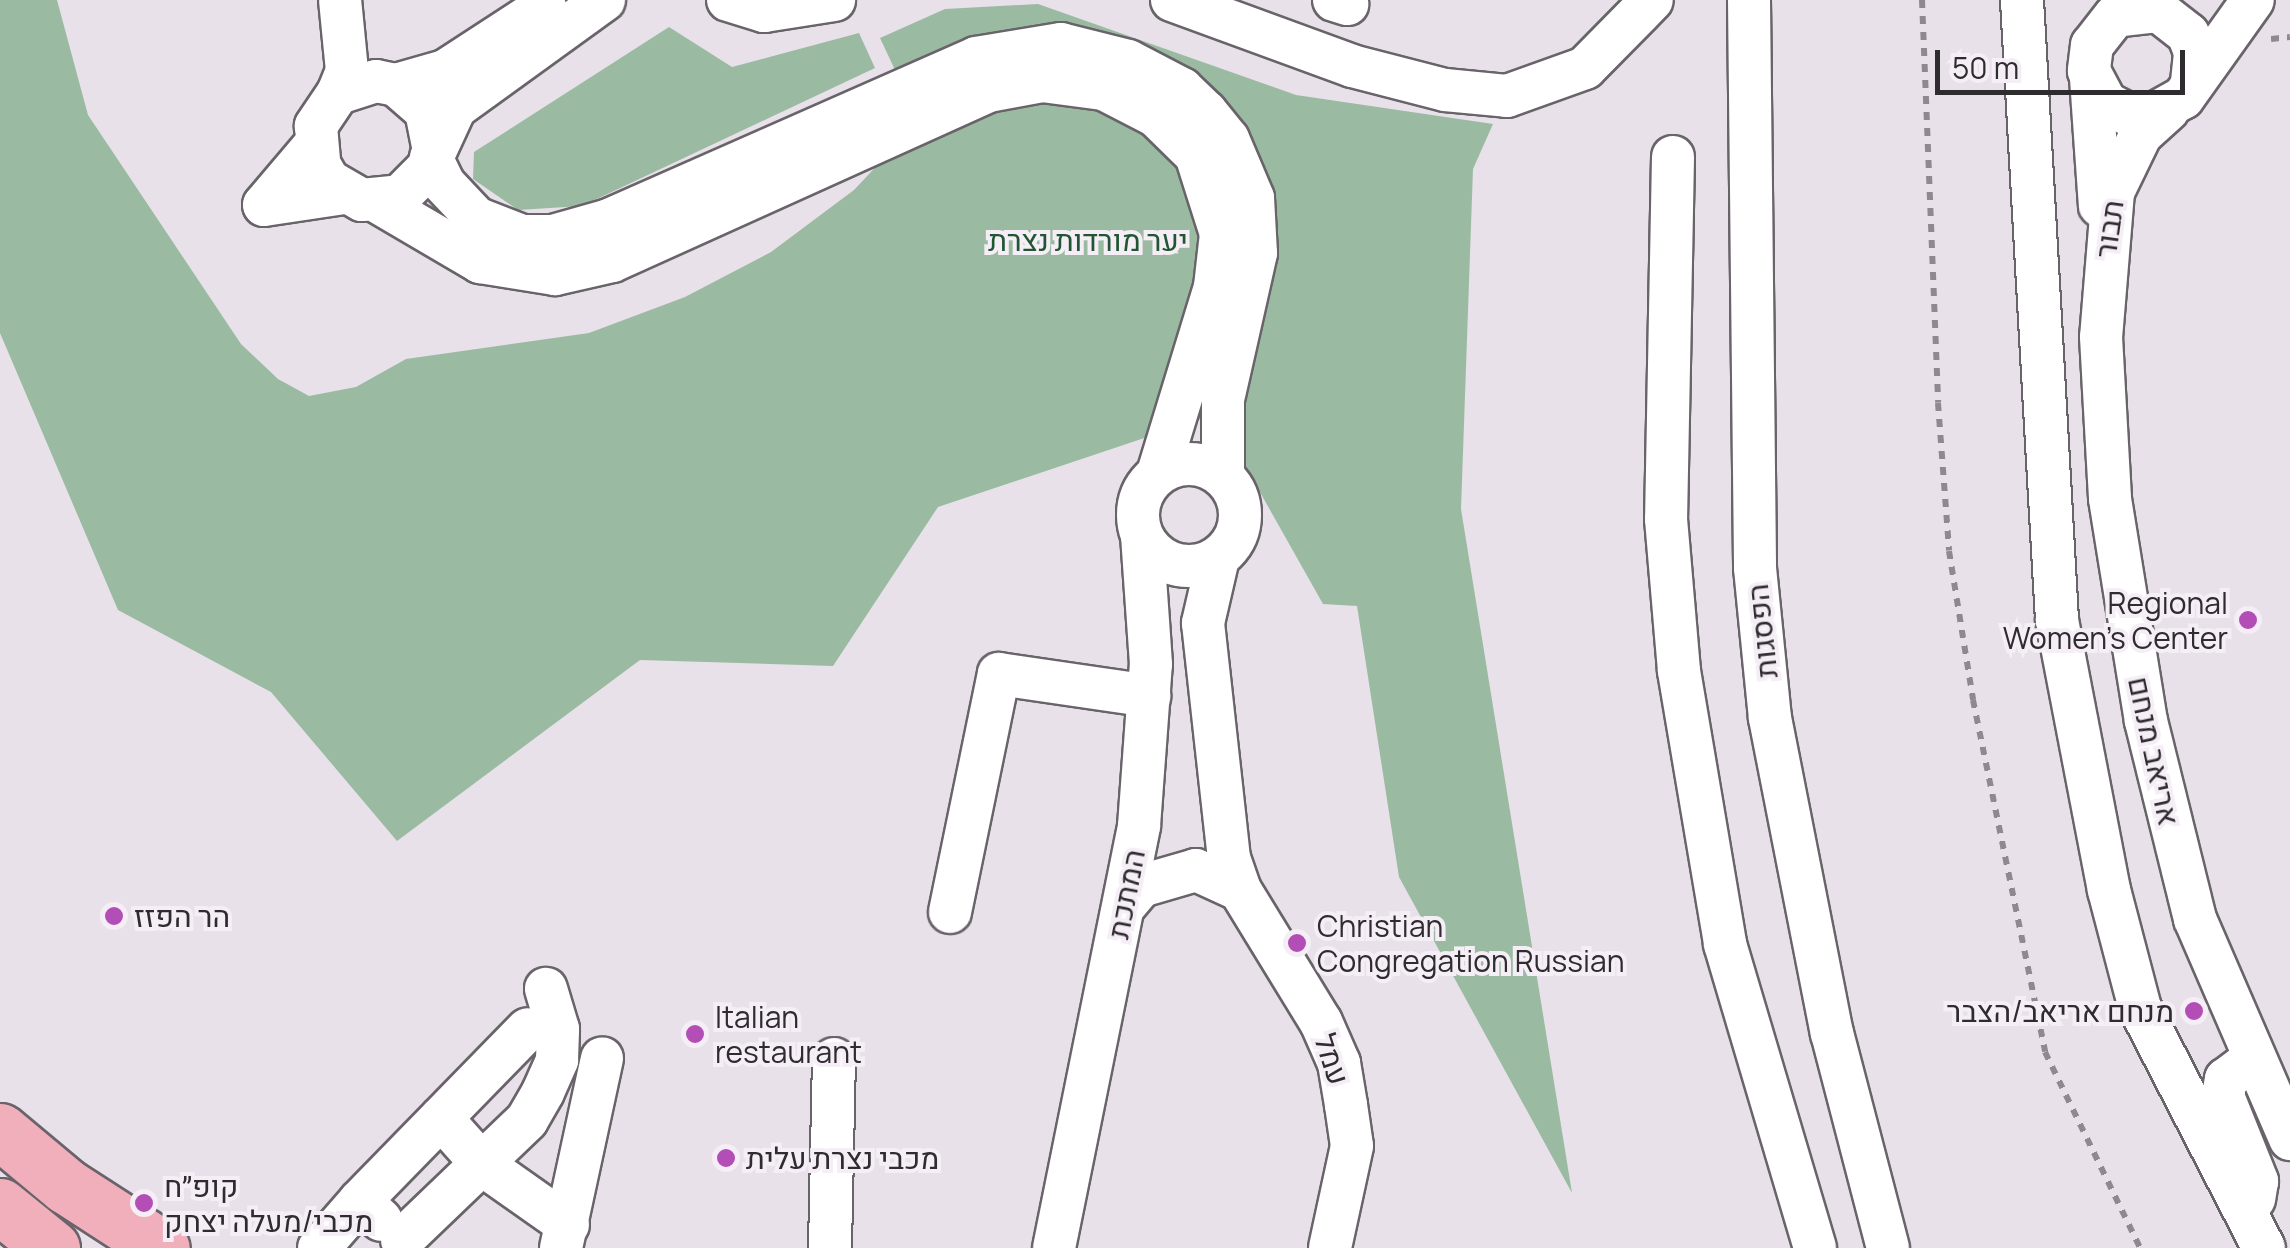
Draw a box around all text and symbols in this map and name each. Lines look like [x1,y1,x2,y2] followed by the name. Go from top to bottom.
[1940,30,2190,92] scale bar
[1952,47,2019,88] text: 50 m
[2087,198,2131,260] street label: תבור
[988,222,1188,258] park label: יער מורדות נצרת
[1739,582,1785,680] street label: הפסגות
[2003,585,2228,656] place label: Regional Women's Center
[2237,609,2259,631] marker: Regional Women's Center
[2121,673,2187,829] street label: אריאב מנחם
[1100,846,1152,942] street label: המתכת
[134,898,230,934] place label: הר הפזז
[103,905,125,927] marker: הר הפזז
[1317,908,1625,978] place label: Christian Congregation Russian
[1286,932,1308,954] marker: Christian Congregation Russian
[1947,993,2174,1029] place label: מנחם אריאב/הצבר
[715,999,862,1070] place label: Italian restaurant
[2183,1000,2205,1022] marker: מנחם אריאב/הצבר
[684,1023,706,1045] marker: Italian restaurant
[1307,1029,1357,1089] street label: עמל
[746,1140,939,1176] place label: מכבי נצרת עלית
[715,1147,737,1169] marker: מכבי נצרת עלית
[164,1168,373,1238] place label: קופ״ח מכבי/מעלה יצחק
[133,1192,155,1214] marker: קופ״ח מכבי/מעלה יצחק

